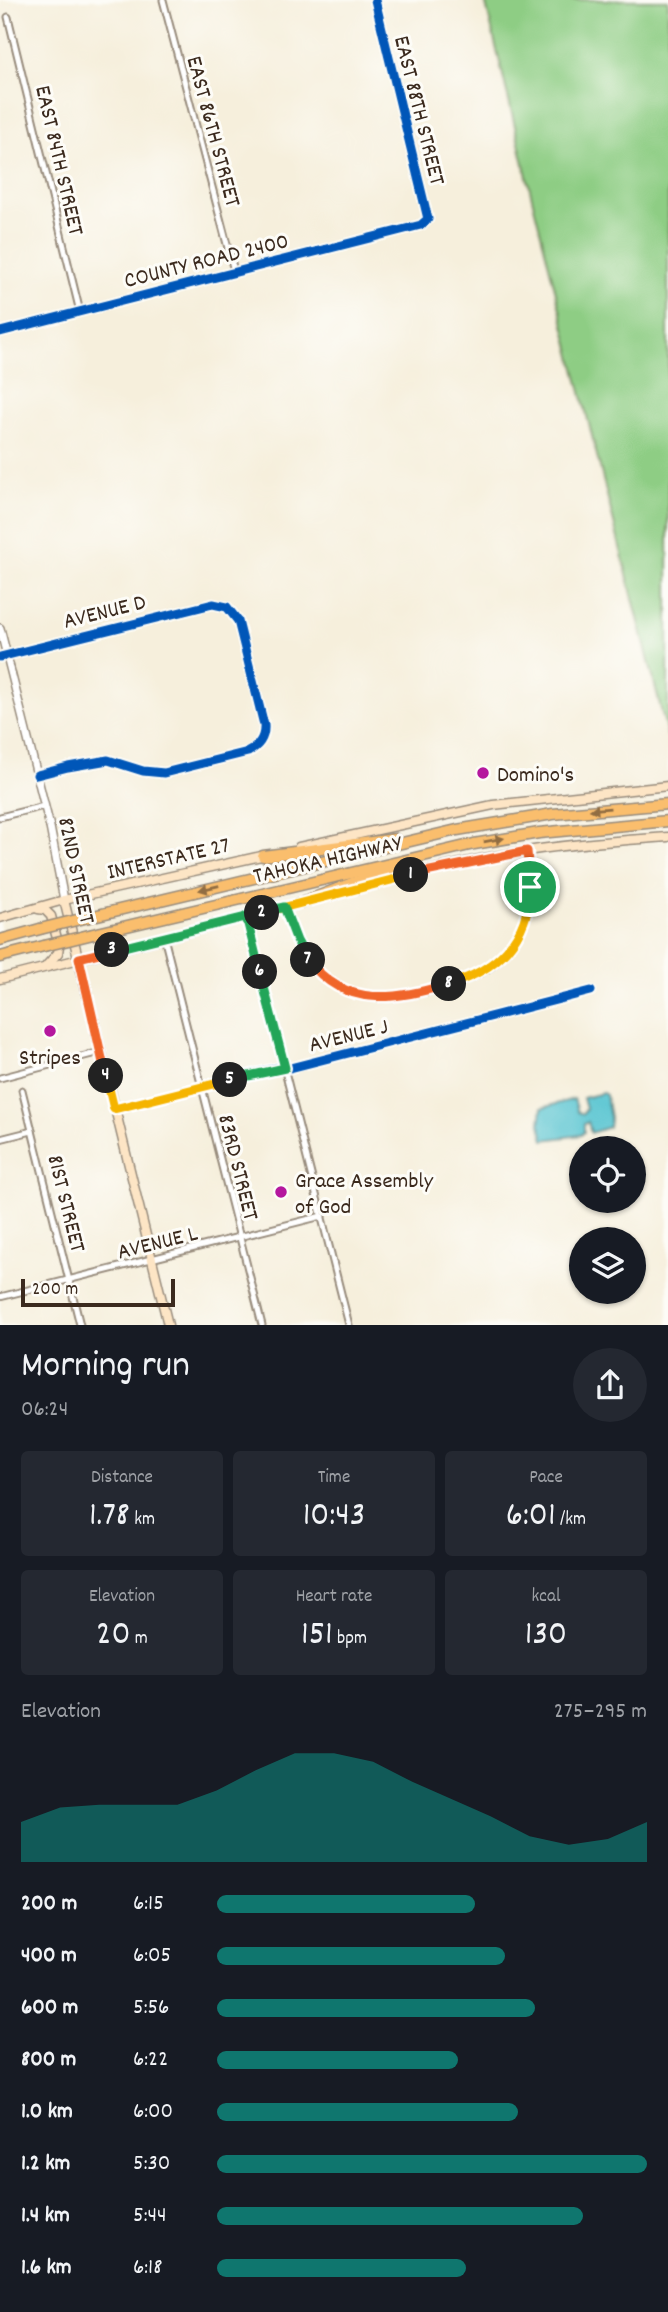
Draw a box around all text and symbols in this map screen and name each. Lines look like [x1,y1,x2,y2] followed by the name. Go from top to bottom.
[383,33,452,189] street label: EAST 88TH STREET
[176,53,248,211] street label: EAST 86TH STREET
[24,82,91,239] street label: EAST 84TH STREET
[121,226,293,299] street label: COUNTY ROAD 2400
[60,587,150,640] street label: AVENUE D
[497,760,574,793] place label: Domino's
[475,765,491,781] marker: Domino's
[589,804,611,815] one-way arrow
[47,814,102,927] street label: 82ND STREET
[250,828,406,895] street label: TAHOKA HIGHWAY
[104,830,233,891] street label: INTERSTATE 27
[483,834,505,845] one-way arrow
[500,857,560,917] pin
[394,858,428,892] pin: 1
[408,861,413,888] text: 1
[511,868,549,906] icon: arrive
[198,883,220,894] one-way arrow
[244,895,280,930] pin: 2
[257,899,266,926] text: 2
[94,932,130,968] pin: 3
[107,936,116,963] text: 3
[290,942,326,978] pin: 7
[304,946,311,973] text: 7
[243,954,278,990] pin: 6
[255,958,264,985] text: 6
[432,967,466,1002] pin: 8
[445,970,452,997] text: 8
[306,1012,392,1063] street label: AVENUE J
[42,1023,58,1039] marker: Stripes
[19,1043,81,1076] place label: Stripes
[88,1058,124,1094] pin: 4
[102,1062,109,1089] text: 4
[212,1062,247,1098] pin: 5
[225,1066,234,1093] text: 5
[207,1111,266,1224] street label: 83RD STREET
[569,1136,646,1304] map controls
[569,1136,646,1213] button: locate
[37,1152,93,1256] street label: 81ST STREET
[295,1166,434,1225] place label: Grace Assembly of God
[273,1184,289,1200] marker: Grace Assembly of God
[114,1218,202,1270] street label: AVENUE L
[569,1227,646,1304] button: layers
[21,1276,175,1308] scale bar
[32,1277,78,1304] text: 200 m
[21,1340,190,1395] text: Morning run
[573,1348,647,1422] button: share
[21,1394,68,1427] text: 06:24
[91,1465,153,1492] text: Distance
[318,1465,350,1492] text: Time
[529,1465,563,1492] text: Pace
[89,1492,130,1542] text: 1.78
[303,1492,365,1542] text: 10:43
[506,1492,556,1542] text: 6:01
[130,1507,155,1534] text: km
[556,1507,586,1534] text: /km
[89,1584,155,1611] text: Elevation
[296,1584,372,1611] text: Heart rate
[532,1584,560,1611] text: kcal
[96,1611,130,1661] text: 20
[301,1611,333,1661] text: 151
[525,1611,567,1661] text: 130
[130,1626,148,1653] text: m
[333,1626,367,1653] text: bpm
[21,1696,101,1729] text: Elevation
[554,1696,647,1729] text: 275–295 m
[21,1888,77,1921] text: 200 m
[133,1888,164,1921] text: 6:15
[21,1940,77,1973] text: 400 m
[133,1940,171,1973] text: 6:05
[21,1992,78,2025] text: 600 m
[133,1992,169,2025] text: 5:56
[21,2044,76,2077] text: 800 m
[133,2044,168,2077] text: 6:22
[21,2096,73,2129] text: 1.0 km
[133,2096,173,2129] text: 6:00
[21,2148,70,2181] text: 1.2 km
[133,2148,170,2181] text: 5:30
[21,2200,70,2233] text: 1.4 km
[133,2200,167,2233] text: 5:44
[21,2252,72,2285] text: 1.6 km
[133,2252,162,2285] text: 6:18

